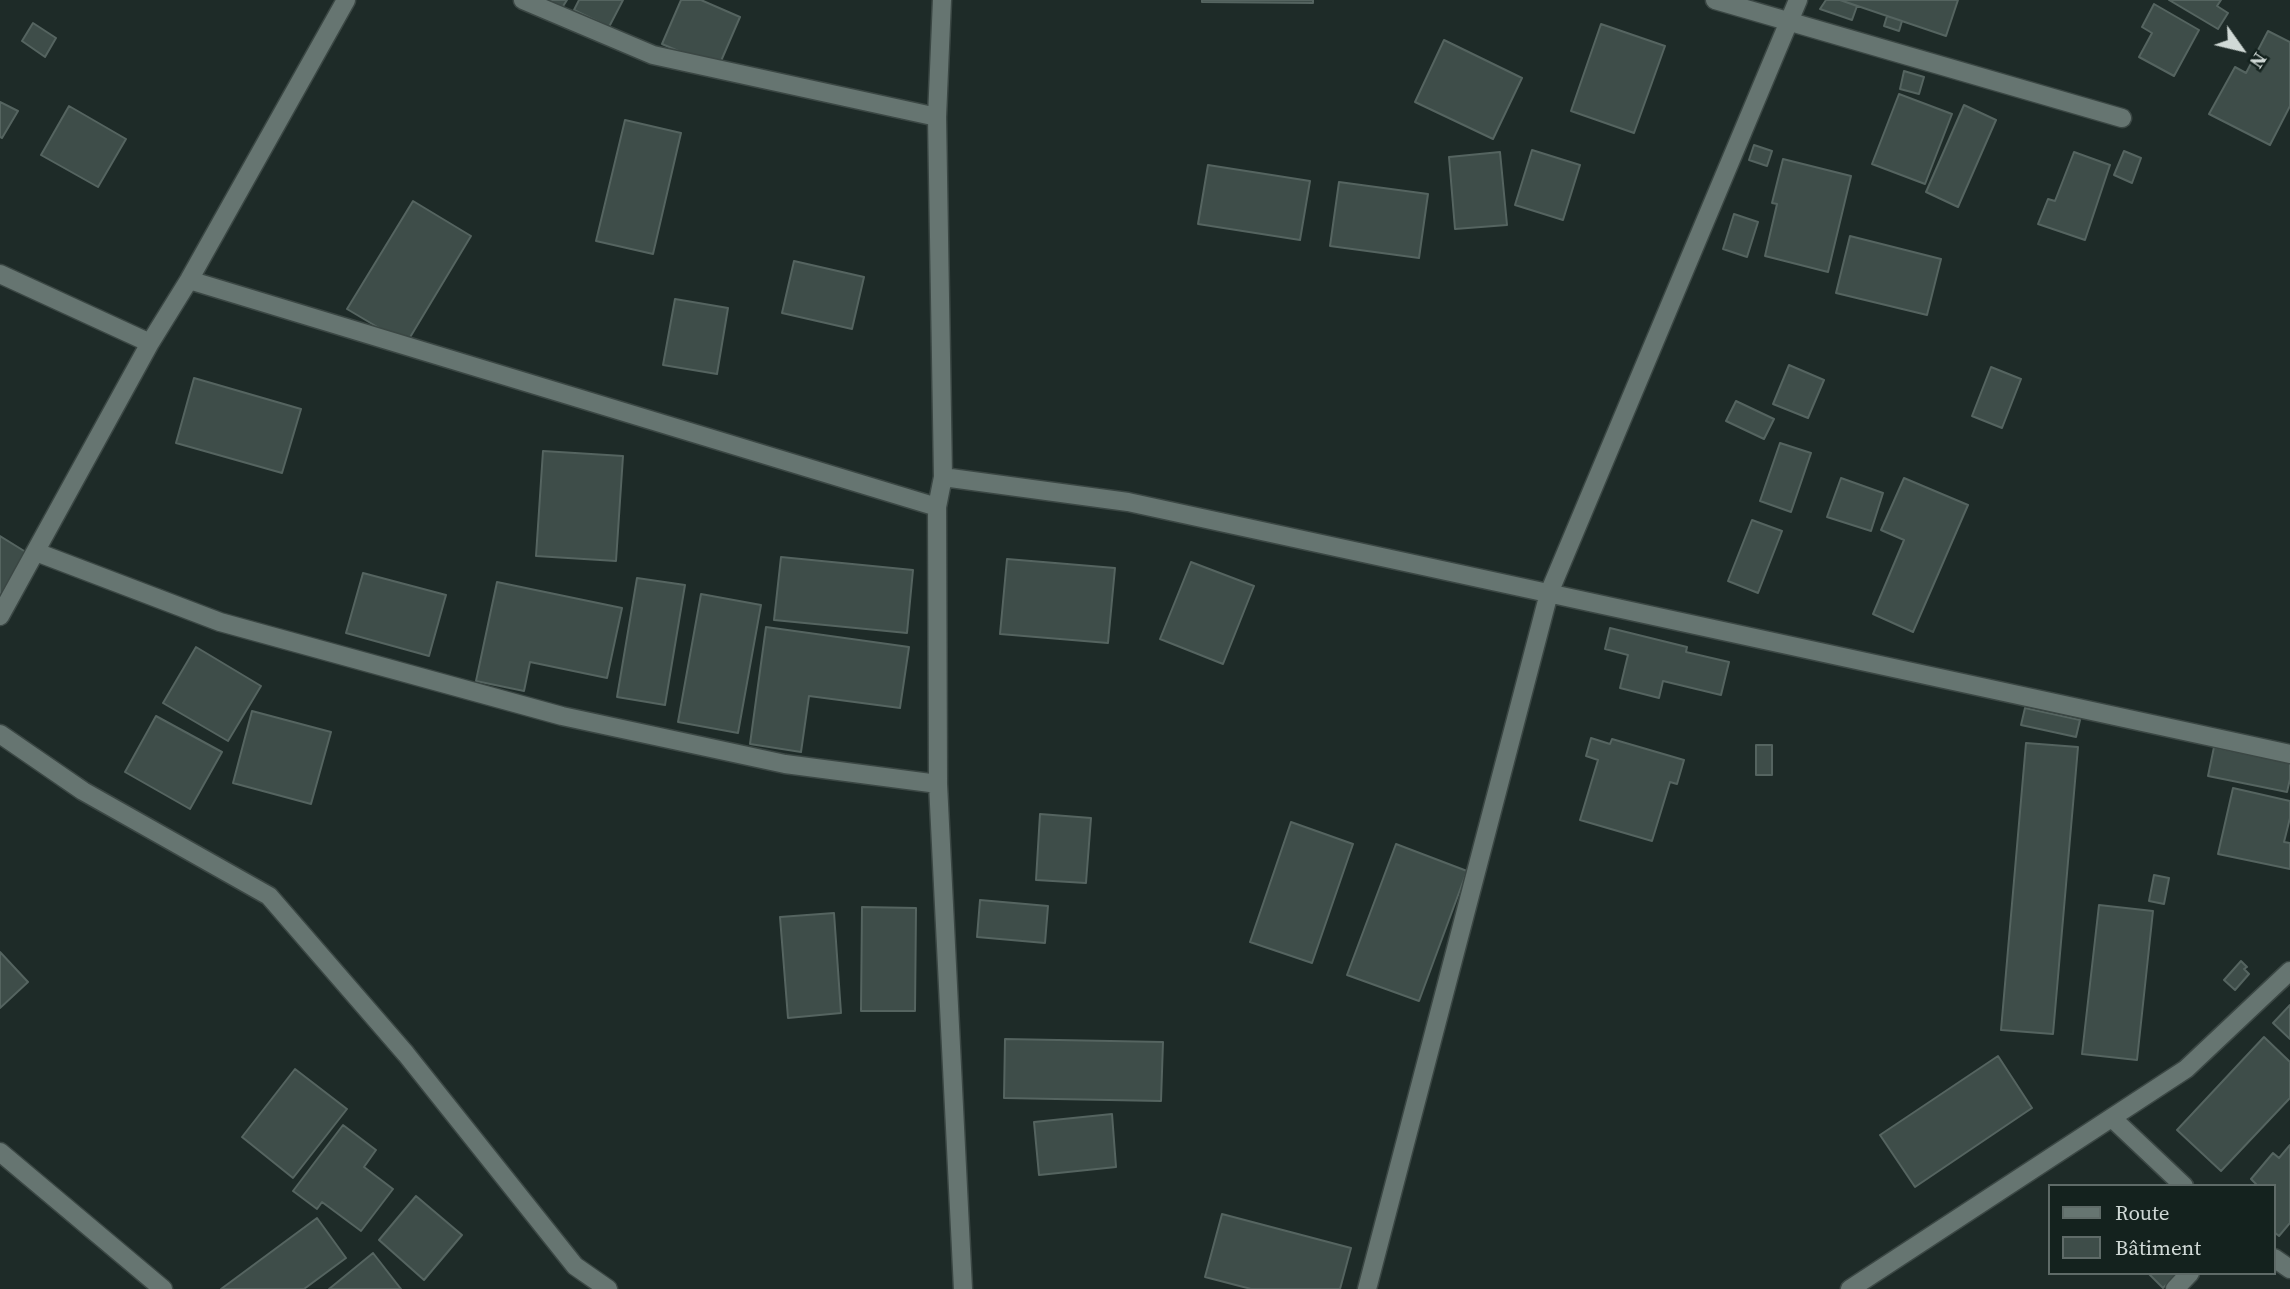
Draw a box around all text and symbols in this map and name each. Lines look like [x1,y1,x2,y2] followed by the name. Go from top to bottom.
[2206,14,2276,84] north arrow
[2244,48,2273,74] text: N
[2048,1184,2276,1275] legend
[2115,1198,2170,1227] text: Route
[2115,1233,2201,1262] text: Bâtiment

